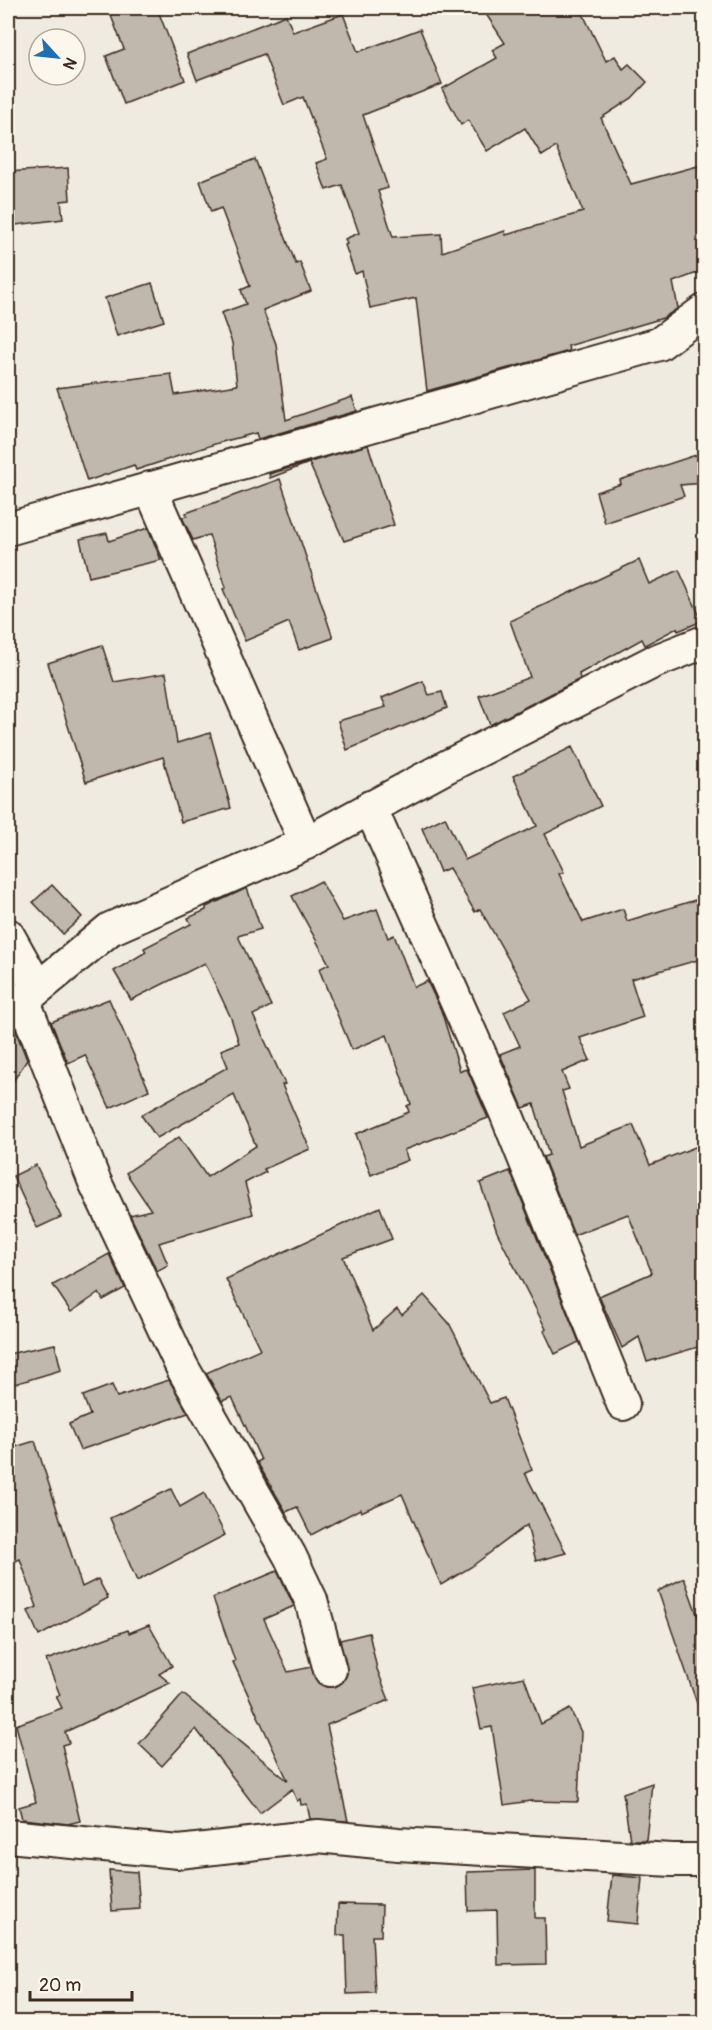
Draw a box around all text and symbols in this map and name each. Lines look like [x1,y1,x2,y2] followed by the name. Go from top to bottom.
[27,27,87,87] north arrow
[58,54,81,73] text: N
[30,1964,132,2002] scale bar
[39,1974,81,1997] text: 20 m

